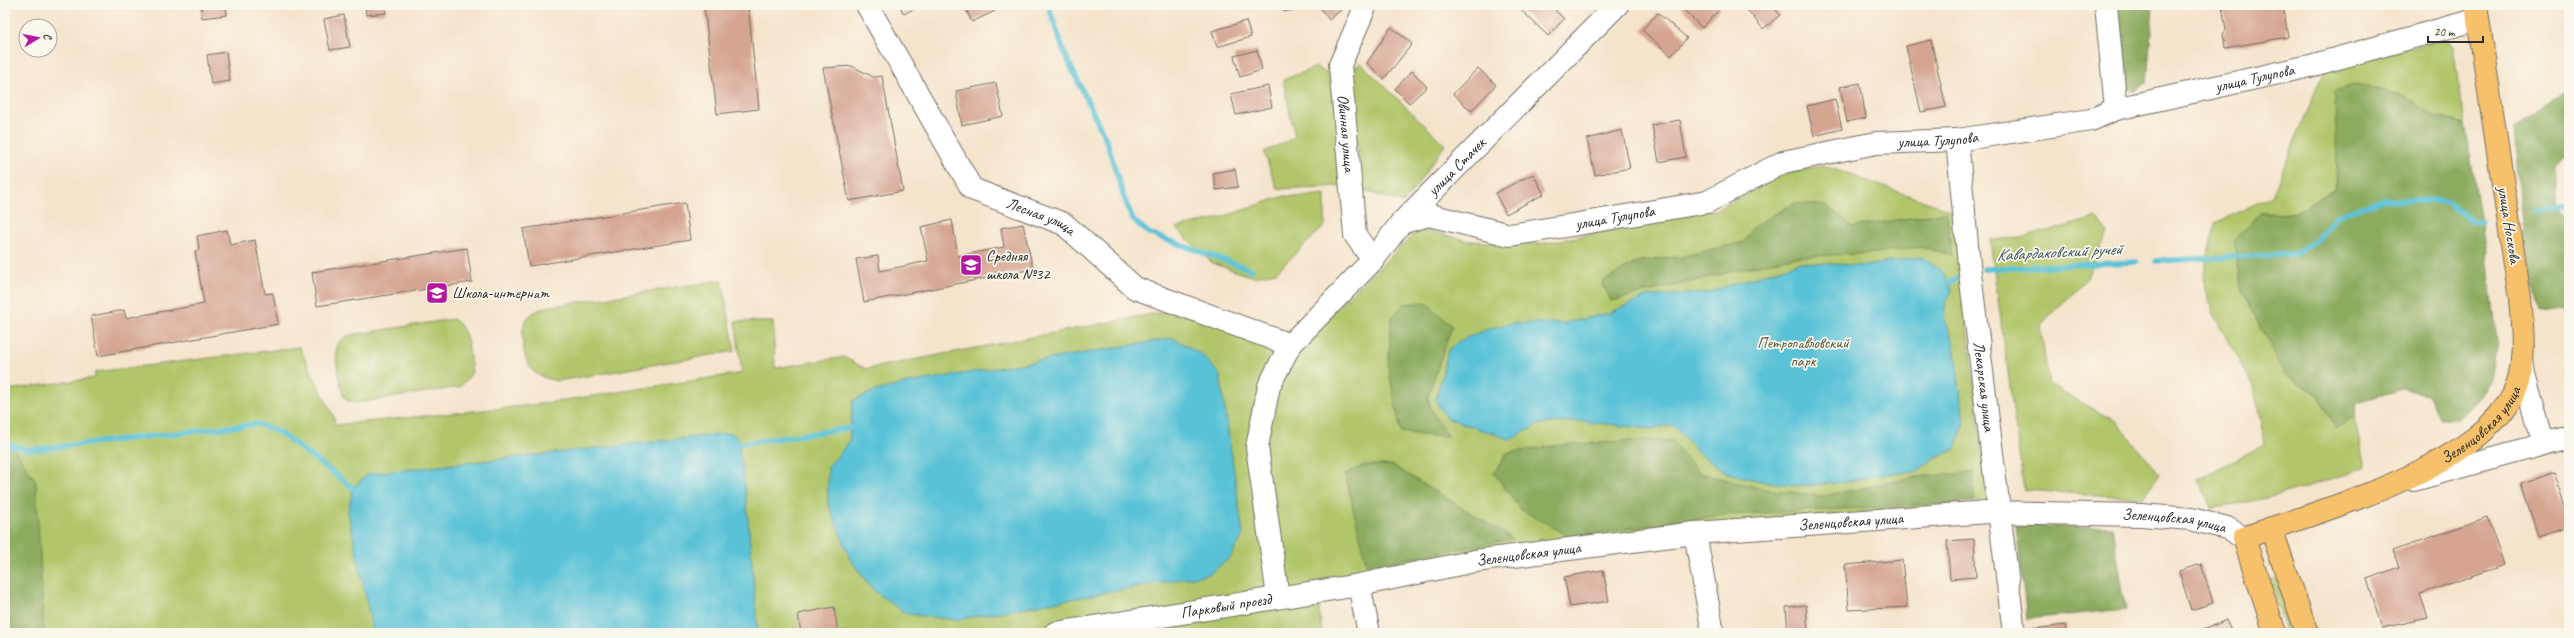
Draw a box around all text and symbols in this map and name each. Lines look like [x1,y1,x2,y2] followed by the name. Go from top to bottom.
[18,18,58,58] north arrow
[2428,18,2483,44] scale bar
[2434,24,2456,40] text: 20 m
[40,32,55,42] text: С
[2212,60,2297,97] street label: улица Тулупова
[1333,94,1360,174] street label: Овинная улица
[1896,127,1980,152] street label: улица Тулупова
[1423,133,1491,201] street label: улица Стачек
[2493,184,2525,266] street label: улица Носкова
[1004,193,1081,241] street label: Лесная улица
[1573,201,1657,234] street label: улица Тулупова
[1996,238,2126,266] water label: Кавардаковский ручей
[986,246,1051,284] place label: Средняя школа №32
[958,252,984,278] school or university icon: Средняя школа №32
[424,280,450,306] school or university icon: Школа-интернат
[452,283,550,303] place label: Школа-интернат
[1757,333,1850,371] park label: Петропавловский парк
[1968,340,1999,434] street label: Лекарская улица
[2437,382,2526,468] street label: Зеленцовская улица
[2122,505,2229,538] street label: Зеленцовская улица
[1798,508,1905,536] street label: Зеленцовская улица
[1475,537,1583,571] street label: Зеленцовская улица
[1179,589,1274,623] street label: Парковый проезд

